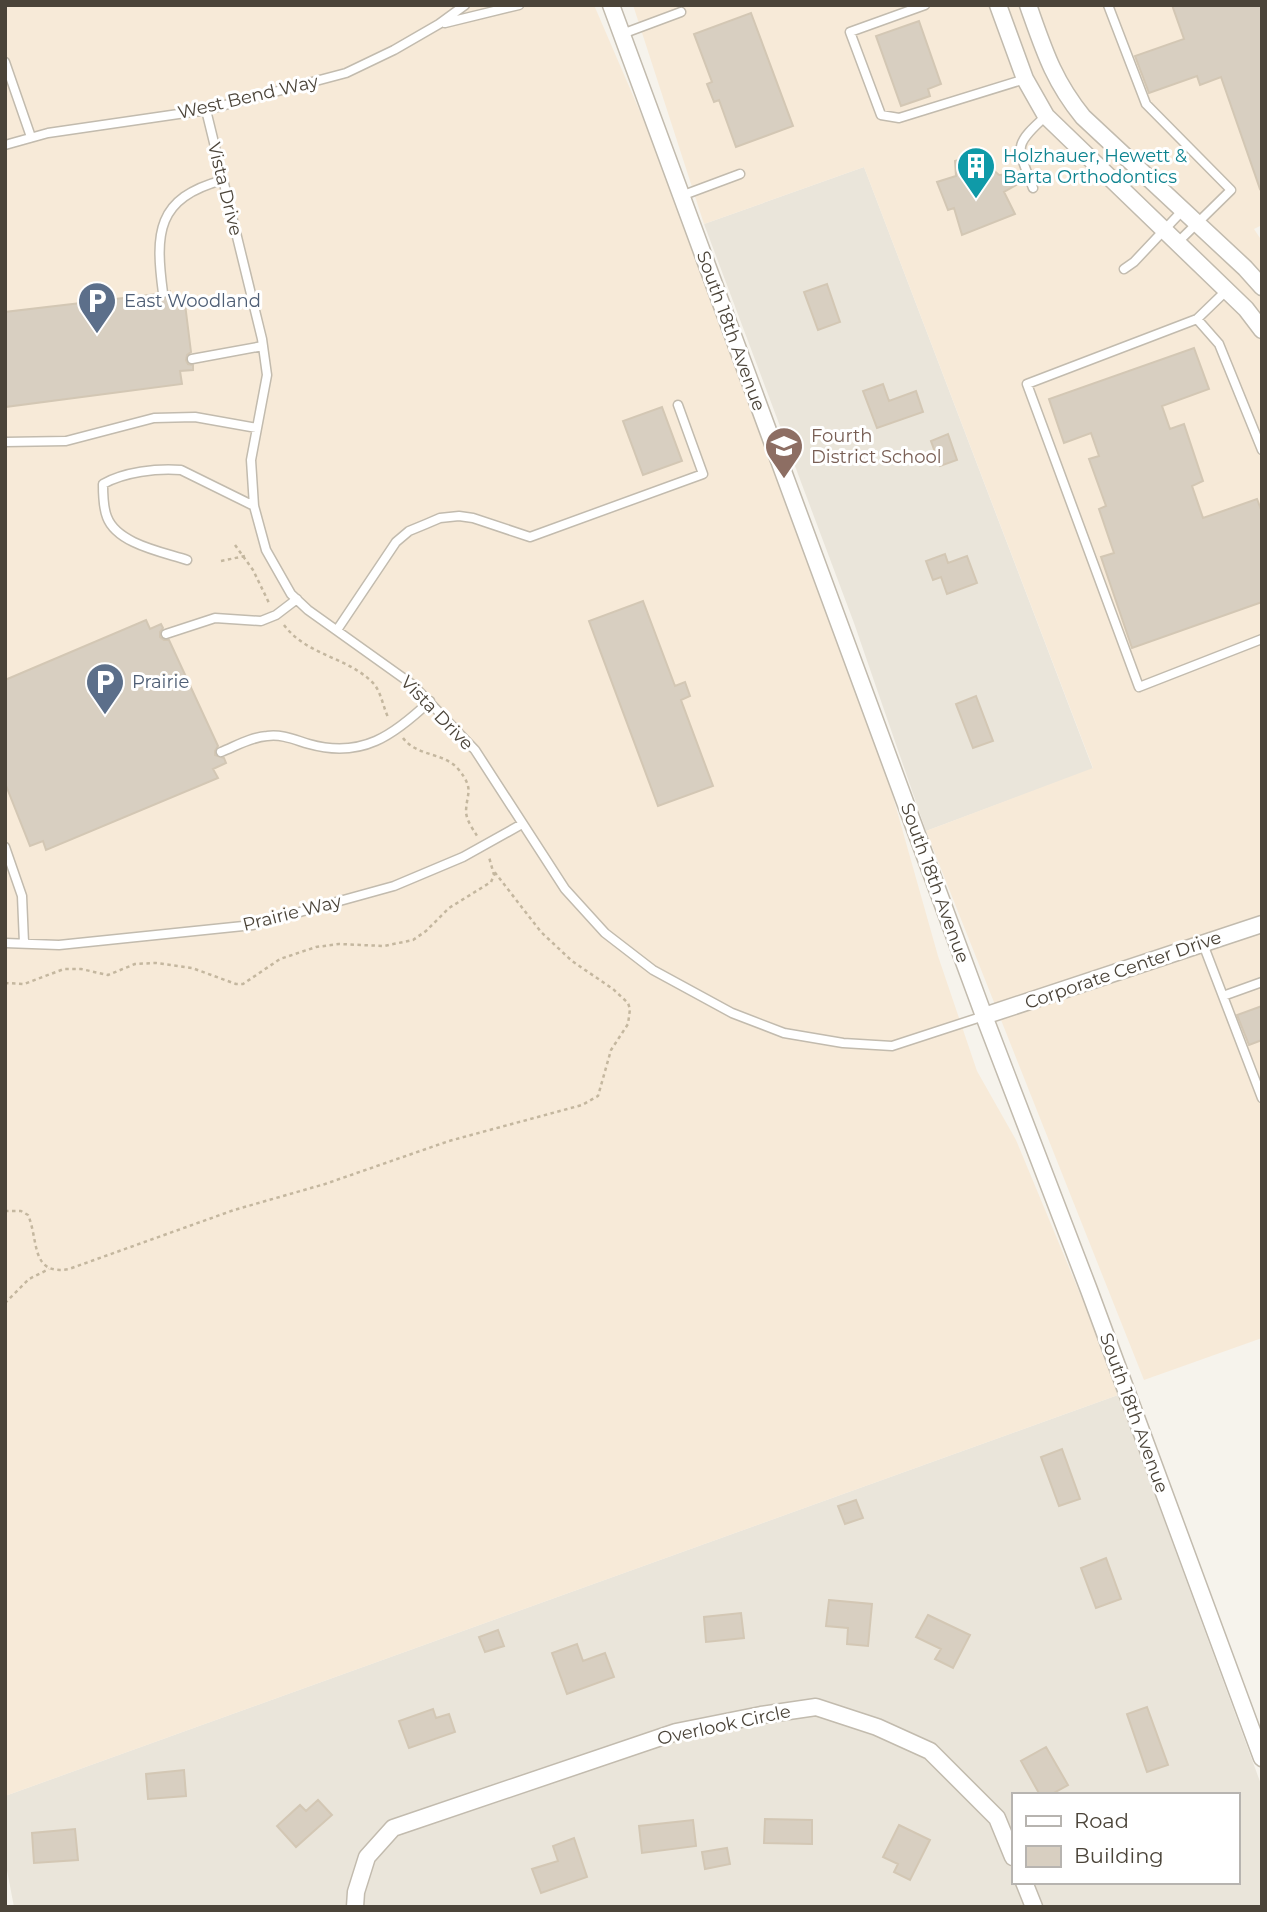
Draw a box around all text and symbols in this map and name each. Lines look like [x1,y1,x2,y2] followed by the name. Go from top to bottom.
[176,70,320,124] street label: West Bend Way
[203,140,247,238] street label: Vista Drive
[955,145,997,200] building icon: Holzhauer, Hewett & Barta Orthodontics
[1003,145,1187,188] place label: Holzhauer, Hewett & Barta Orthodontics
[692,248,770,414] street label: South 18th Avenue
[76,280,118,335] parking icon: East Woodland
[124,290,261,312] place label: East Woodland
[763,425,805,480] school or university icon: Fourth District School
[811,425,942,468] place label: Fourth District School
[84,661,126,716] parking icon: Prairie
[132,671,189,693] place label: Prairie
[396,671,478,755] street label: Vista Drive
[896,800,974,966] street label: South 18th Avenue
[240,890,344,936] street label: Prairie Way
[1022,926,1224,1014] street label: Corporate Center Drive
[1095,1330,1173,1496] street label: South 18th Avenue
[655,1700,793,1750] street label: Overlook Circle
[1012,1793,1239,1884] legend
[1074,1808,1129,1833] text: Road
[1074,1843,1164,1868] text: Building

